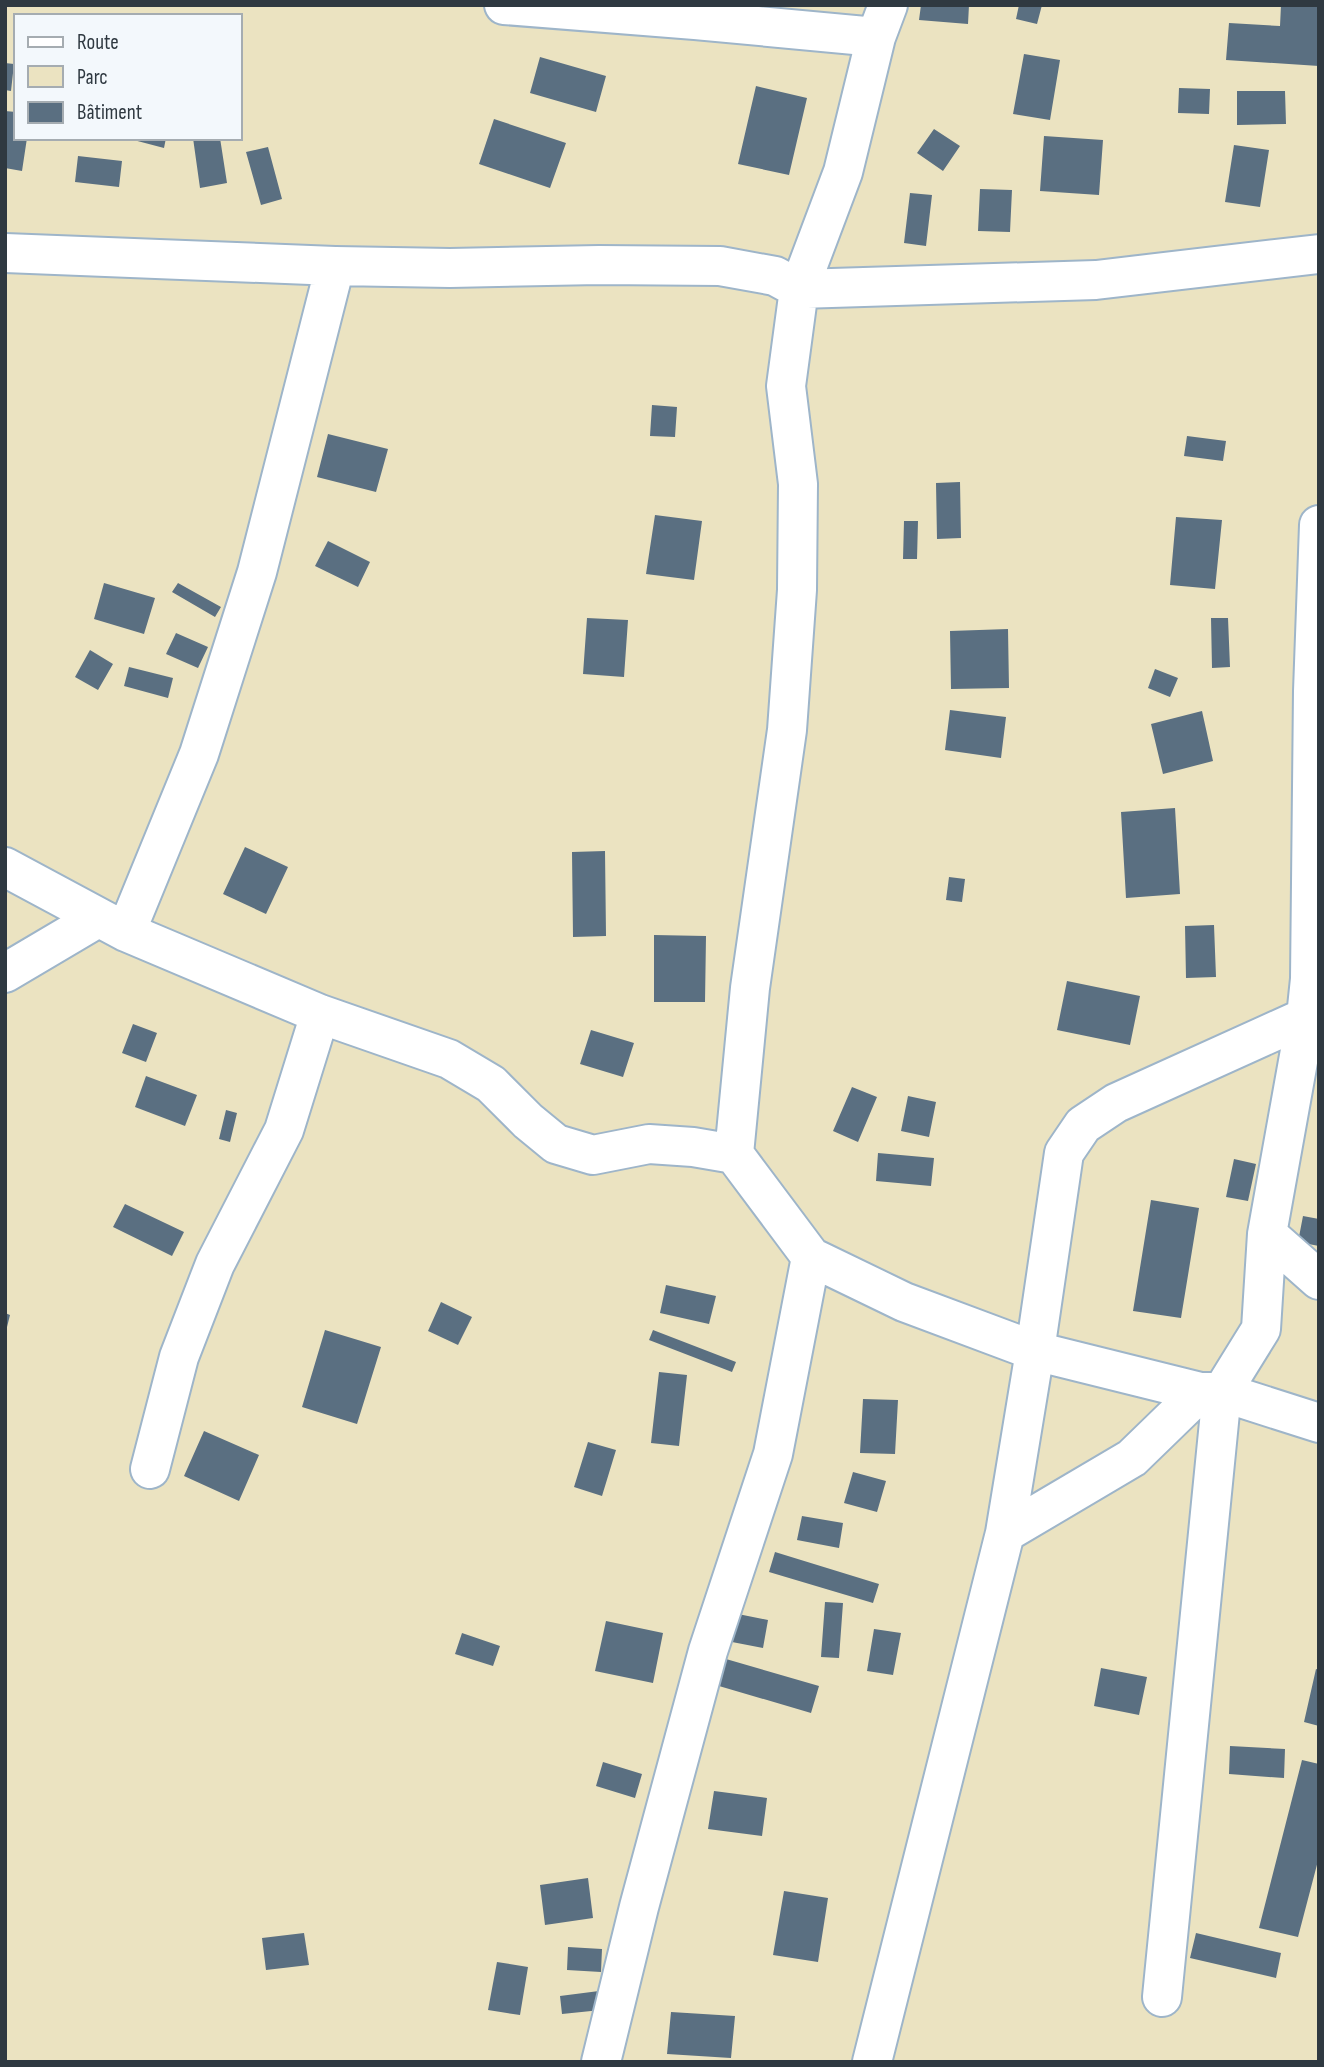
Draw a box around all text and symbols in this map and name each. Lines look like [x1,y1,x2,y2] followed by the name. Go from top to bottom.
[14,14,242,140] legend
[77,30,119,55] text: Route
[77,65,108,90] text: Parc
[77,100,142,125] text: Bâtiment

